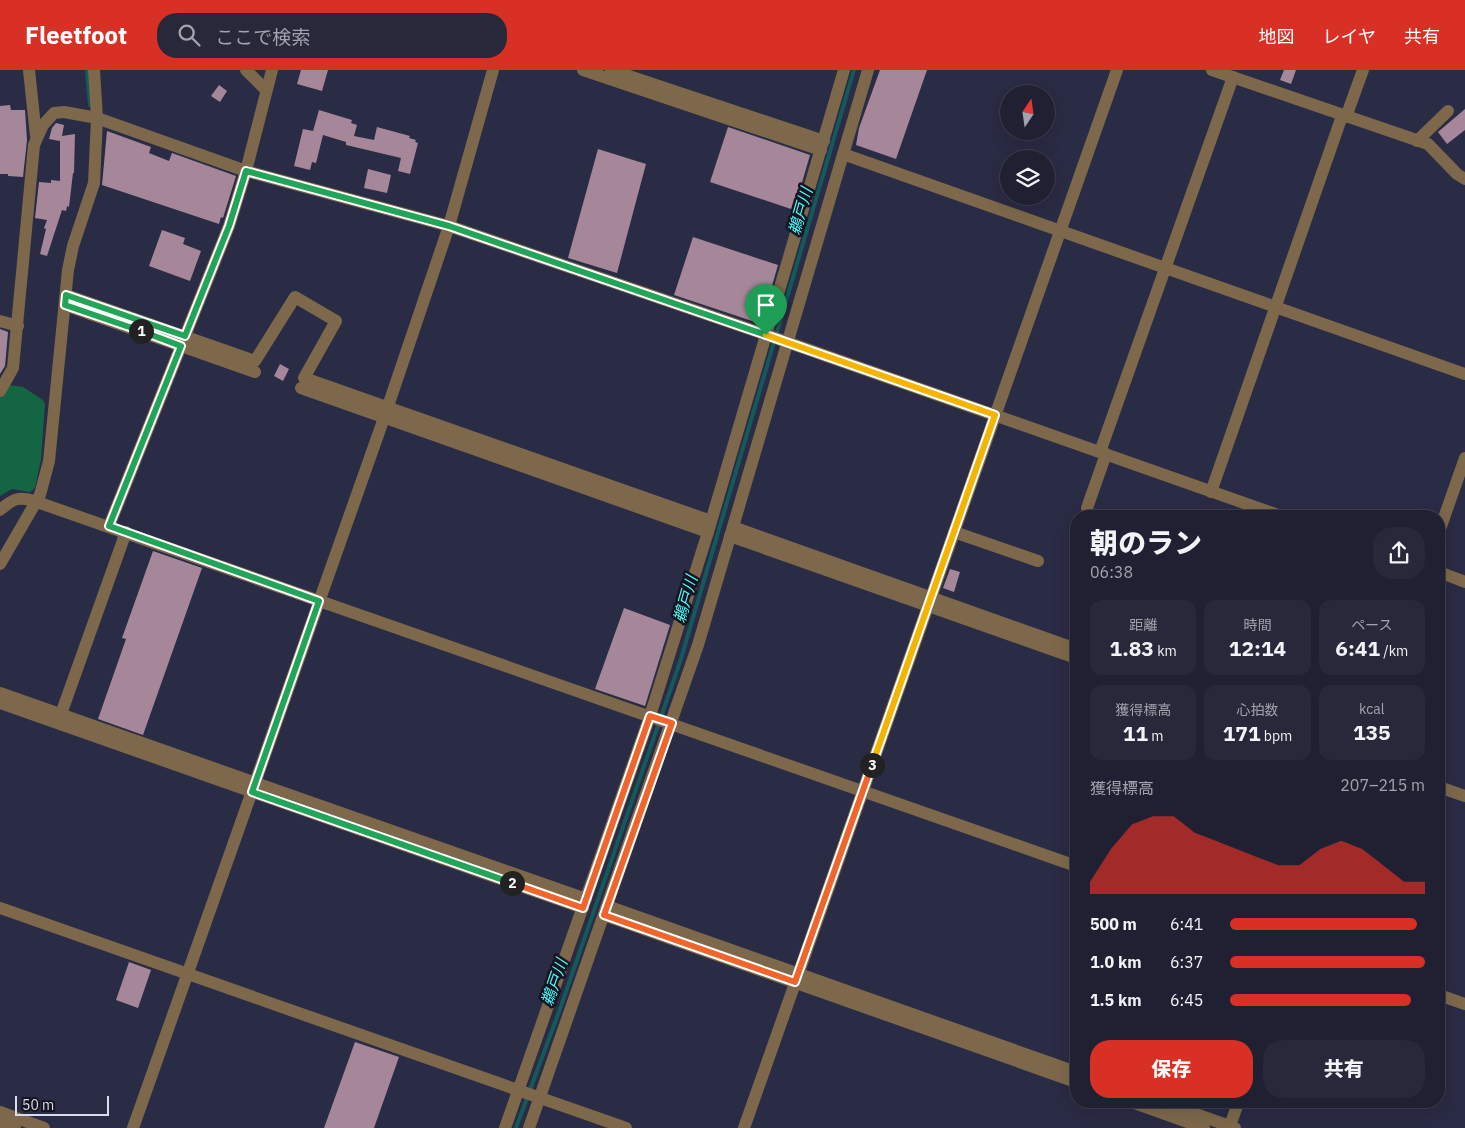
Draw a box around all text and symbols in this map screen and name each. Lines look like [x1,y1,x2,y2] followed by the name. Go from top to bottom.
[157,13,507,58] search box
[25,19,127,51] text: Fleetfoot
[175,21,203,49] icon: search
[215,25,310,49] text: ここで検索
[1259,25,1295,48] text: 地図
[1323,25,1376,48] text: レイヤ
[1404,25,1440,48] text: 共有
[1000,85,1055,140] north arrow
[1000,85,1055,205] map controls
[1000,150,1055,205] button: layers
[784,183,817,237] water label: 鵜戸川
[745,284,787,335] pin
[752,291,780,319] icon: arrive
[128,318,154,344] pin: 1
[137,322,146,340] text: 1
[1090,524,1202,561] text: 朝のラン
[1373,527,1425,579] button: share
[1090,562,1133,582] text: 06:38
[669,571,702,625] water label: 鵜戸川
[1129,616,1157,634] text: 距離
[1243,616,1271,634] text: 時間
[1351,616,1392,634] text: ペース
[1110,634,1154,662] text: 1.83
[1229,634,1286,662] text: 12:14
[1335,634,1380,662] text: 6:41
[1154,642,1177,660] text: km
[1380,642,1408,660] text: /km
[1359,700,1385,718] text: kcal
[1115,701,1171,719] text: 獲得標高
[1236,701,1278,719] text: 心拍数
[1353,718,1391,746] text: 135
[1123,719,1148,747] text: 11
[1223,719,1261,747] text: 171
[1148,727,1164,745] text: m
[1261,727,1292,745] text: bpm
[860,752,884,778] pin: 3
[868,756,877,774] text: 3
[1340,775,1425,795] text: 207–215 m
[1090,778,1154,798] text: 獲得標高
[500,870,524,896] pin: 2
[508,874,517,892] text: 2
[1090,914,1137,934] text: 500 m
[1170,914,1203,934] text: 6:41
[1090,952,1141,972] text: 1.0 km
[1170,952,1203,972] text: 6:37
[537,954,572,1008] water label: 鵜戸川
[1090,990,1141,1010] text: 1.5 km
[1170,990,1203,1010] text: 6:45
[1090,1040,1253,1098] button: 保存
[1263,1040,1425,1098] button: 共有
[15,1093,109,1116] scale bar
[22,1096,54,1114] text: 50 m

